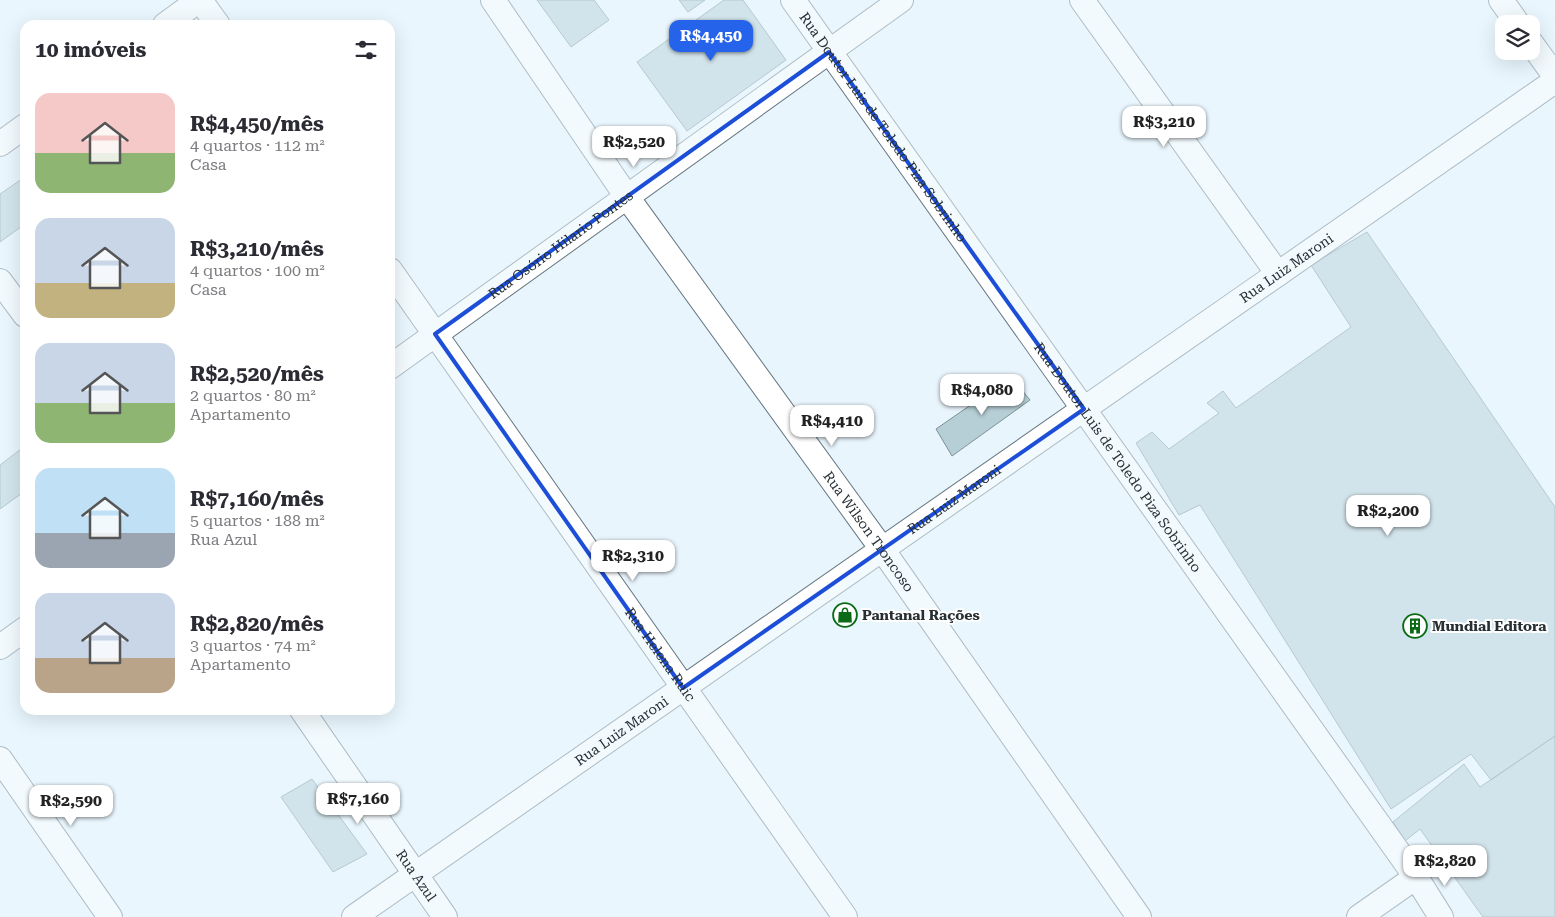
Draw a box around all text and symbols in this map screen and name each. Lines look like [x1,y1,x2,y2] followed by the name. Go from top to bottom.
[796,9,970,245] street label: Rua Doutor Luis de Toledo Piza Sobrinho
[1495,15,1540,60] map controls
[1495,15,1540,60] button: layers
[665,20,757,62] pin: R$4,450
[680,26,742,45] text: R$4,450
[352,36,380,64] icon: filters
[35,38,146,62] text: 10 imóveis
[1118,106,1210,148] pin: R$3,210
[190,112,324,136] text: R$4,450/mês
[1133,112,1195,131] text: R$3,210
[75,113,135,173] icon: home
[588,126,680,168] pin: R$2,520
[603,132,665,151] text: R$2,520
[190,136,325,155] text: 4 quartos · 112 m²
[190,155,226,174] text: Casa
[485,187,636,302] street label: Rua Osório Hilario Pontes
[1237,230,1336,306] street label: Rua Luiz Maroni
[190,237,324,261] text: R$3,210/mês
[75,238,135,298] icon: home
[190,261,325,280] text: 4 quartos · 100 m²
[190,280,226,299] text: Casa
[1031,339,1205,575] street label: Rua Doutor Luis de Toledo Piza Sobrinho
[190,362,324,386] text: R$2,520/mês
[75,363,135,423] icon: home
[936,374,1028,416] pin: R$4,080
[951,380,1013,399] text: R$4,080
[190,386,316,405] text: 2 quartos · 80 m²
[786,404,878,447] pin: R$4,410
[190,405,291,424] text: Apartamento
[801,411,863,430] text: R$4,410
[904,461,1004,537] street label: Rua Luiz Maroni
[820,468,917,595] street label: Rua Wilson Troncoso
[190,487,324,511] text: R$7,160/mês
[75,488,135,548] icon: home
[1342,494,1434,537] pin: R$2,200
[1357,501,1419,520] text: R$2,200
[190,511,325,530] text: 5 quartos · 188 m²
[190,530,257,549] text: Rua Azul
[587,540,679,582] pin: R$2,310
[602,546,664,565] text: R$2,310
[832,602,858,628] shop icon: Pantanal Rações
[622,604,699,705] street label: Rua Helena Ruic
[862,607,980,623] place label: Pantanal Rações
[190,612,324,636] text: R$2,820/mês
[75,613,135,673] icon: home
[1402,613,1428,639] building icon: Mundial Editora
[1432,618,1547,634] place label: Mundial Editora
[190,636,316,655] text: 3 quartos · 74 m²
[190,655,291,674] text: Apartamento
[572,692,672,769] street label: Rua Luiz Maroni
[312,782,404,825] pin: R$7,160
[25,784,117,827] pin: R$2,590
[327,789,389,808] text: R$7,160
[40,791,102,810] text: R$2,590
[1399,844,1491,887] pin: R$2,820
[393,847,440,905] street label: Rua Azul
[1414,851,1476,870] text: R$2,820

